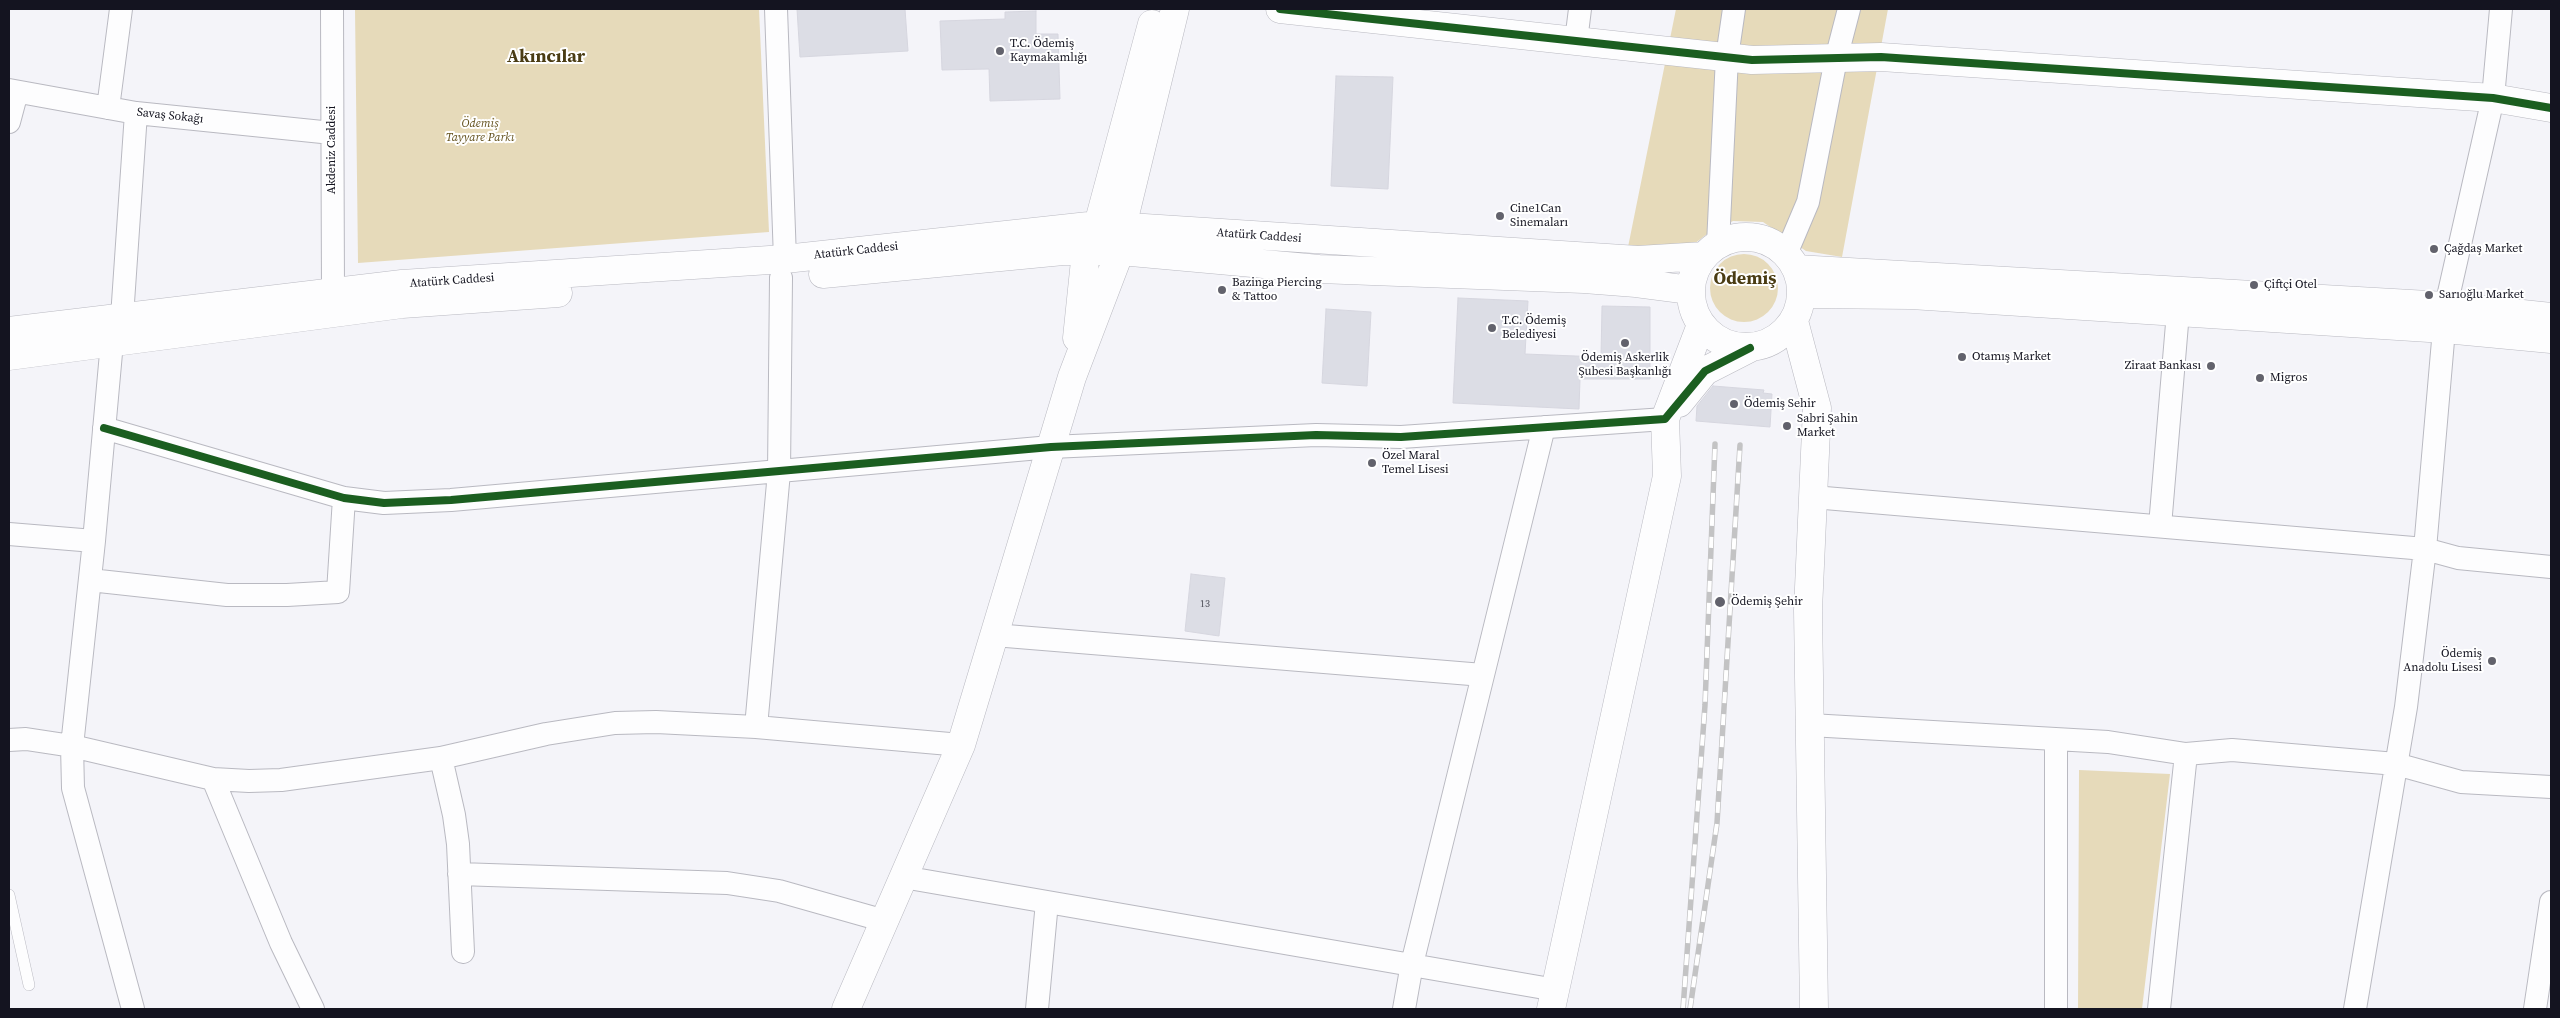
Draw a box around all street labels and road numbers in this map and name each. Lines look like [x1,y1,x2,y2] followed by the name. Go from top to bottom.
[136,105,204,127] street label: Savaş Sokağı
[325,106,339,194] street label: Akdeniz Caddesi
[1216,226,1302,246] street label: Atatürk Caddesi
[813,239,899,263] street label: Atatürk Caddesi
[409,271,495,291] street label: Atatürk Caddesi

